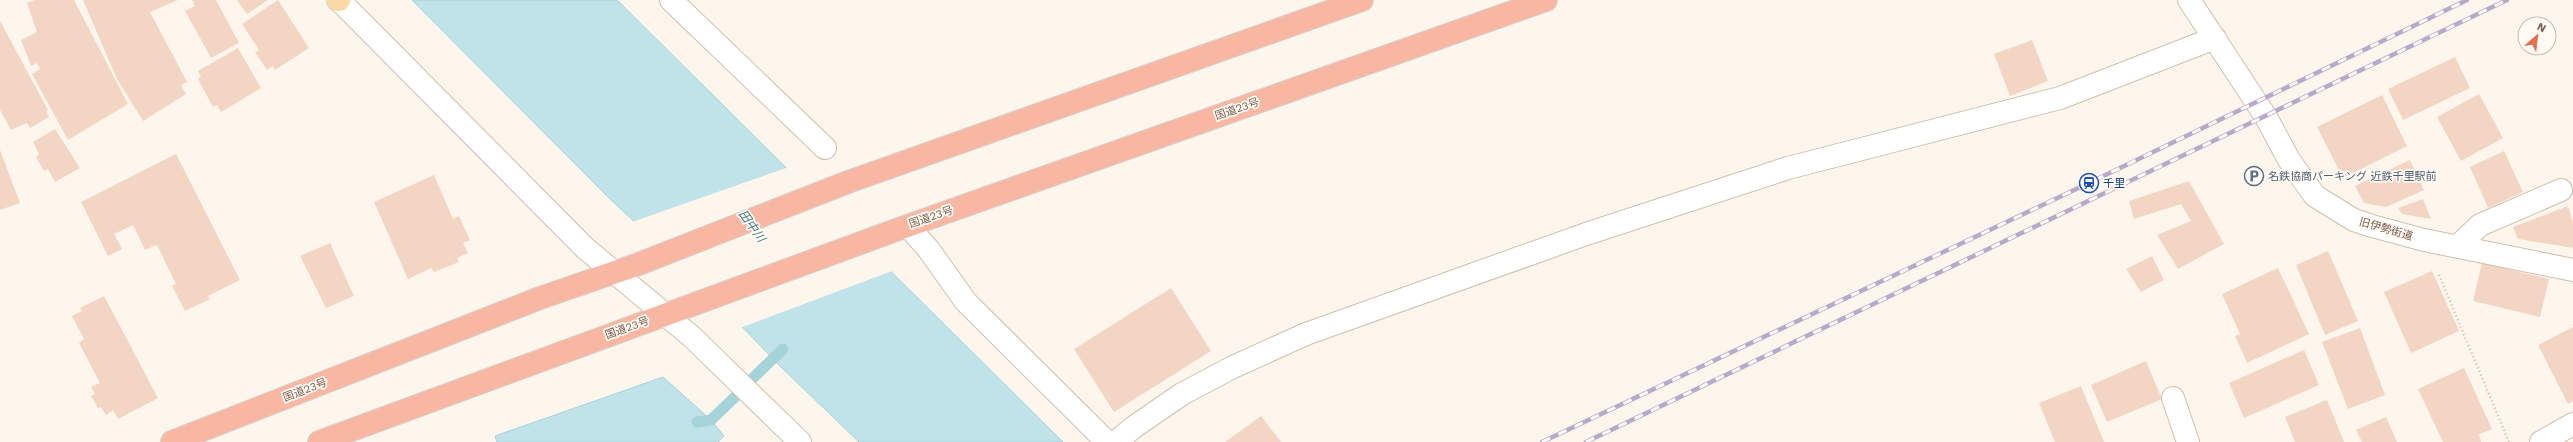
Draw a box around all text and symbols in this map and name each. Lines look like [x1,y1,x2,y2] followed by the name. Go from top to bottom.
[2517,16,2557,56] north arrow
[2535,20,2548,35] text: N
[1213,95,1261,123] street label: 国道23号
[2243,165,2265,187] parking icon: 名鉄協商パーキング 近鉄千里駅前
[2268,170,2436,183] place label: 名鉄協商パーキング 近鉄千里駅前
[2078,172,2100,194] station icon: 千里
[2103,177,2125,190] place label: 千里
[907,203,955,231] street label: 国道23号
[736,207,769,246] water label: 田中川
[2358,215,2414,243] street label: 旧伊勢街道
[603,314,651,342] street label: 国道23号
[281,376,329,404] street label: 国道23号

